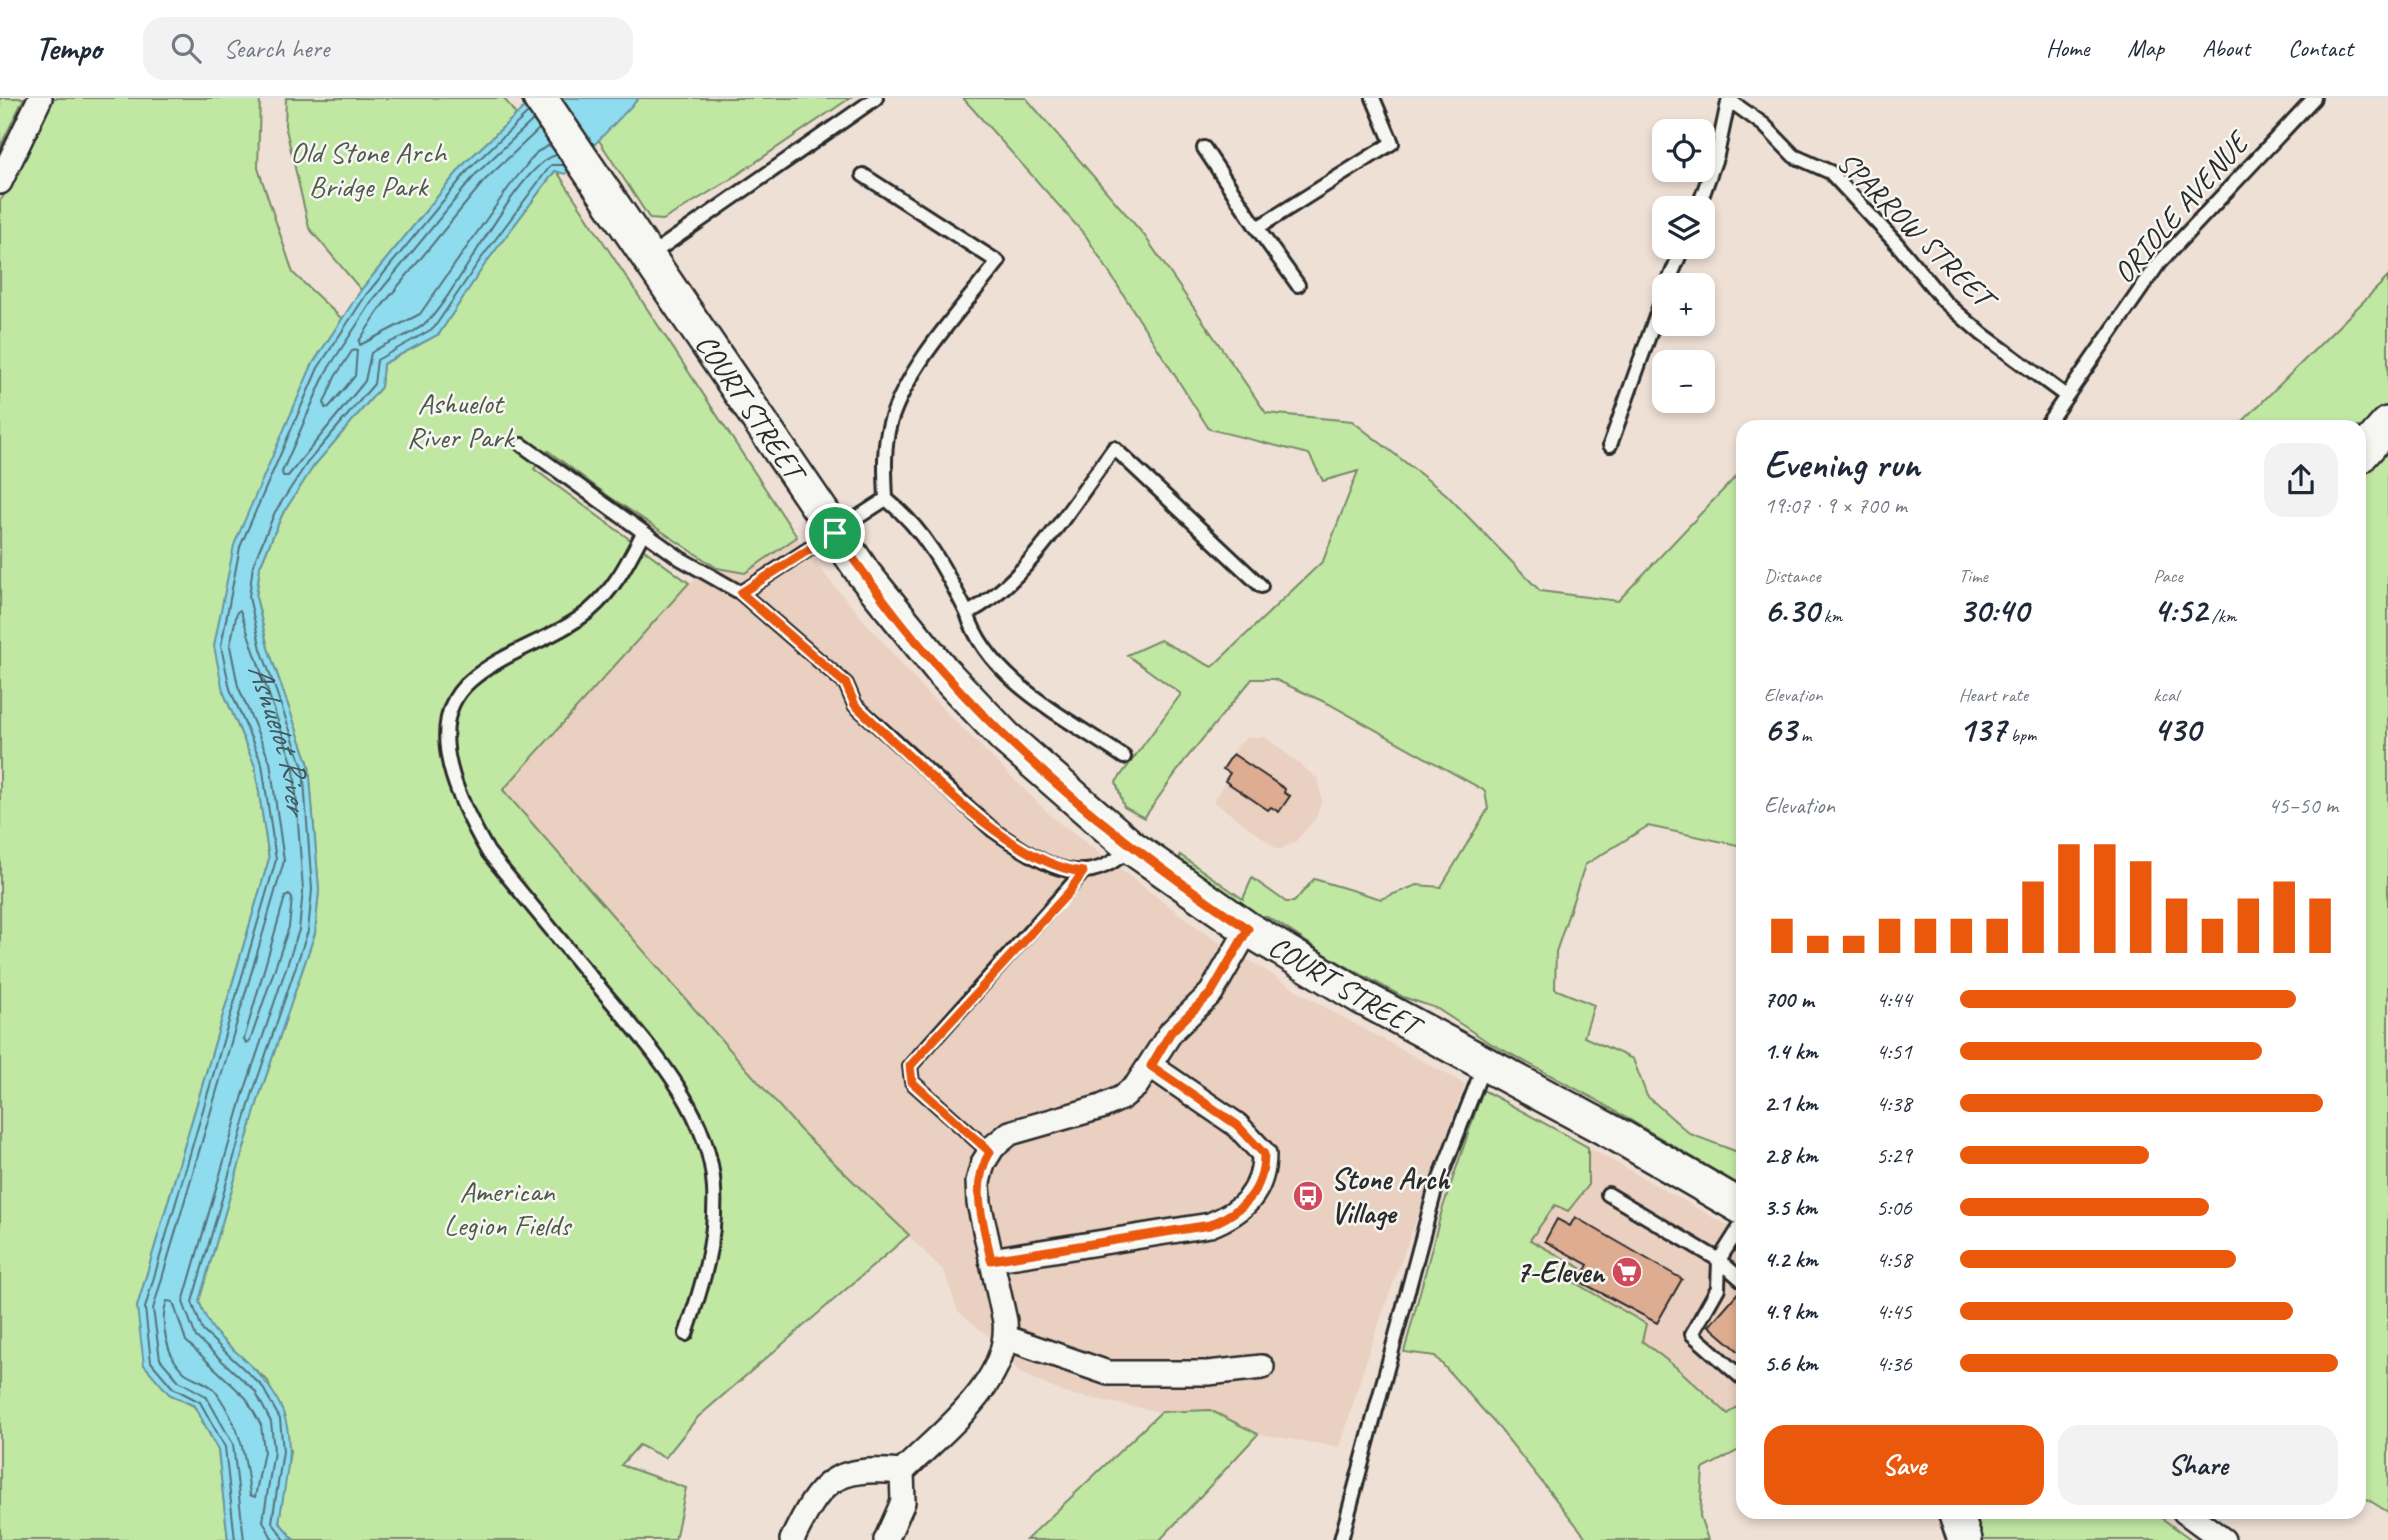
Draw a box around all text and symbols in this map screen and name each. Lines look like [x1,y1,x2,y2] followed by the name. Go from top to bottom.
[143,17,633,80] search box
[35,27,101,69] text: Tempo
[167,29,205,67] icon: search
[223,32,329,65] text: Search here
[2046,33,2089,63] text: Home
[2127,33,2164,63] text: Map
[2202,33,2250,63] text: About
[2288,33,2353,63] text: Contact
[1652,119,1715,413] map controls
[1652,119,1715,182] button: locate
[2104,122,2258,291] street label: ORIOLE AVENUE
[290,133,448,205] park label: Old Stone Arch Bridge Park
[1829,143,2006,320] street label: SPARROW STREET
[1652,196,1715,259] button: layers
[1652,273,1715,336] button: +
[687,326,816,491] street label: COURT STREET
[1652,350,1715,413] button: −
[407,384,515,456] park label: Ashuelot River Park
[1764,441,1920,488] text: Evening run
[2264,443,2338,517] button: share
[1764,491,1907,520] text: 19:07 · 9 × 700 m
[805,503,865,563] pin
[816,514,854,552] icon: arrive
[1764,564,1821,588] text: Distance
[1959,564,1988,588] text: Time
[2153,564,2183,588] text: Pace
[1764,588,1819,633] text: 6.30
[1959,588,2029,633] text: 30:40
[2153,588,2207,633] text: 4:52
[1819,604,1842,628] text: km
[2207,604,2236,628] text: /km
[239,658,318,820] water label: Ashuelot River
[1764,683,1822,707] text: Elevation
[1959,683,2028,707] text: Heart rate
[2153,683,2178,707] text: kcal
[1764,707,1796,752] text: 63
[1959,707,2006,752] text: 137
[2153,707,2201,752] text: 430
[1796,723,1812,747] text: m
[2006,723,2036,747] text: bpm
[1764,791,1835,820] text: Elevation
[2268,791,2338,820] text: 45–50 m
[1262,927,1431,1047] street label: COURT STREET
[1764,985,1814,1014] text: 700 m
[1876,985,1912,1014] text: 4:44
[1764,1037,1818,1066] text: 1.4 km
[1876,1037,1912,1066] text: 4:51
[1764,1089,1818,1118] text: 2.1 km
[1876,1089,1912,1118] text: 4:38
[1764,1141,1818,1170] text: 2.8 km
[1876,1141,1912,1170] text: 5:29
[1331,1160,1450,1232] place label: Stone Arch Village
[444,1172,573,1244] park label: American Legion Fields
[1291,1179,1325,1213] bus stop icon: Stone Arch Village
[1764,1193,1817,1222] text: 3.5 km
[1876,1193,1912,1222] text: 5:06
[1764,1245,1818,1274] text: 4.2 km
[1876,1245,1912,1274] text: 4:58
[1516,1253,1606,1291] place label: 7-Eleven
[1610,1255,1644,1289] supermarket icon: 7-Eleven
[1764,1297,1817,1326] text: 4.9 km
[1876,1297,1912,1326] text: 4:45
[1764,1349,1818,1378] text: 5.6 km
[1876,1349,1912,1378] text: 4:36
[1764,1425,2044,1505] button: Save
[2058,1425,2338,1505] button: Share

